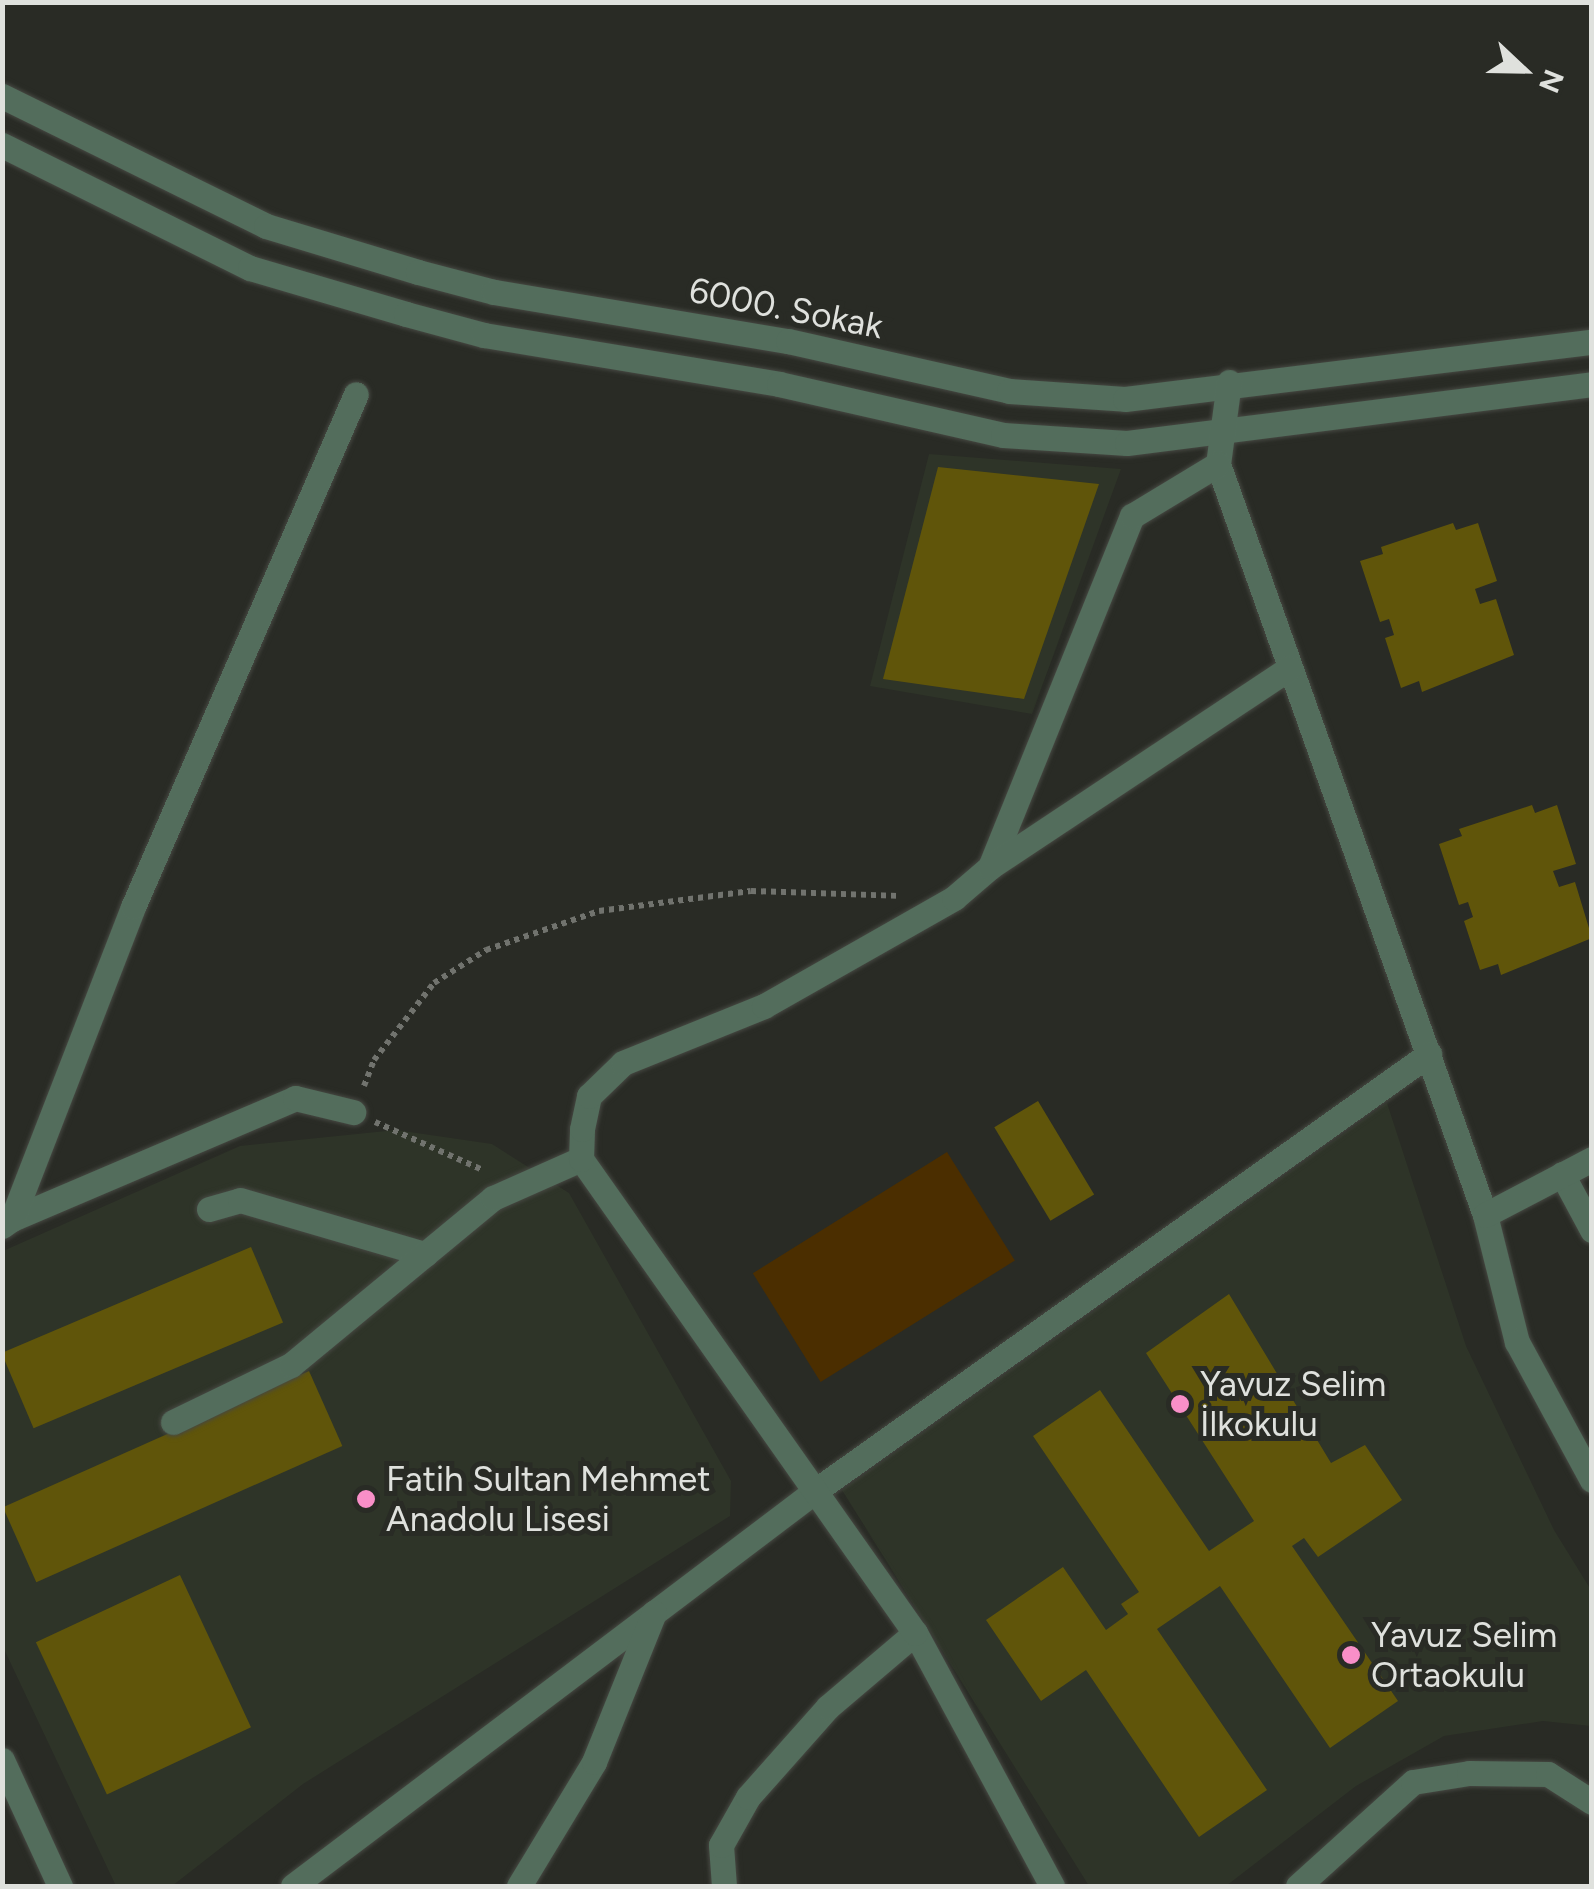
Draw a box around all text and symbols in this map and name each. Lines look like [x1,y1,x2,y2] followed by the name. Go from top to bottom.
[1474,20,1574,120] north arrow
[1532,65,1572,98] text: N
[686,269,886,347] street label: 6000. Sokak
[1200,1363,1386,1445] place label: Yavuz Selim İlkokulu
[1169,1393,1191,1415] marker: Yavuz Selim İlkokulu
[386,1458,710,1540] place label: Fatih Sultan Mehmet Anadolu Lisesi
[355,1488,377,1510] marker: Fatih Sultan Mehmet Anadolu Lisesi
[1371,1614,1557,1696] place label: Yavuz Selim Ortaokulu
[1340,1644,1362,1666] marker: Yavuz Selim Ortaokulu

